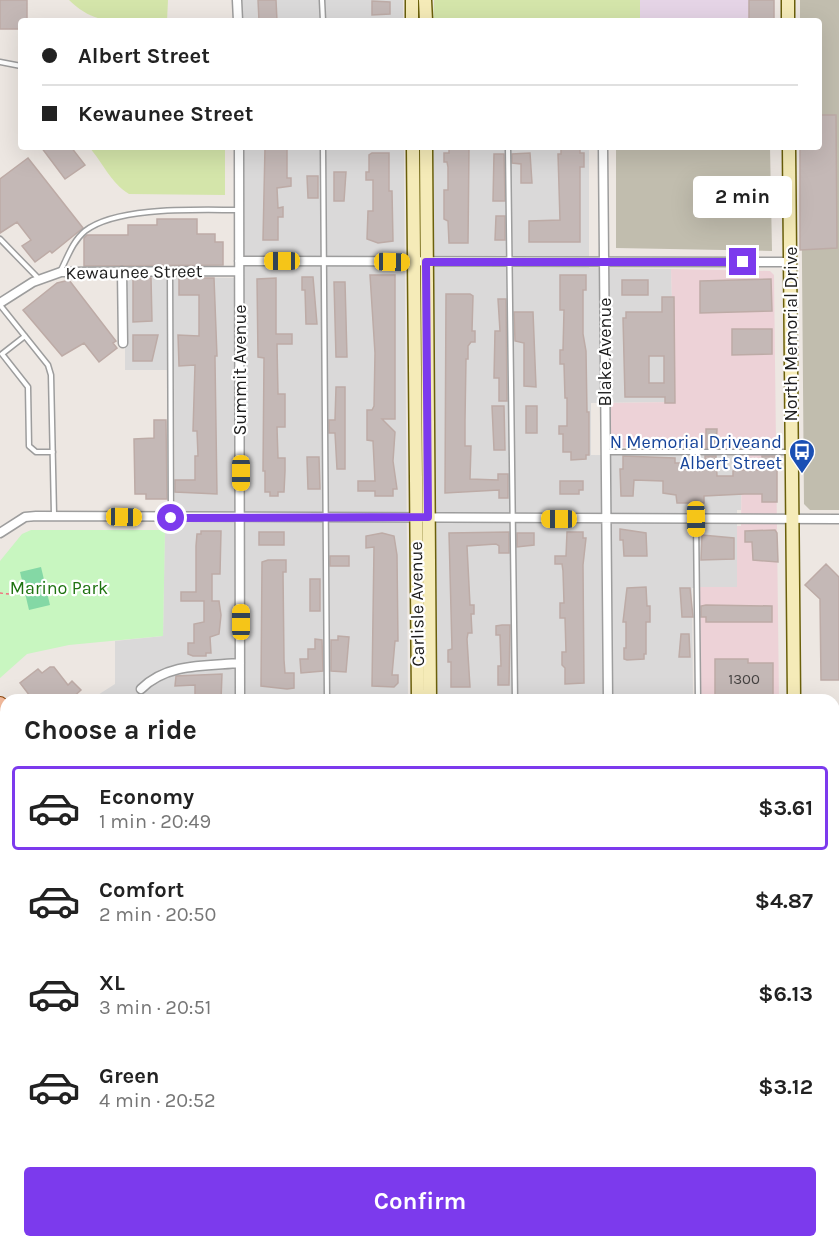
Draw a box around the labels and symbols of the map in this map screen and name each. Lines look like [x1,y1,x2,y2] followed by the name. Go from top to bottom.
[694,175,792,217] callout: 2 min
[780,247,802,421] street label: North Memorial Drive
[729,248,756,275] route end
[264,252,300,270] car
[374,253,410,271] car
[65,260,203,284] street label: Kewaunee Street
[594,297,616,407] street label: Blake Avenue
[229,304,251,436] street label: Summit Avenue
[610,431,782,474] place label: N Memorial Driveand Albert Street
[787,437,817,475] bus stop icon: N Memorial Driveand Albert Street
[232,455,250,491] car
[687,501,705,537] car
[157,504,184,531] route start
[106,508,142,526] car
[541,510,577,528] car
[405,541,429,667] street label: Carlisle Avenue
[10,577,108,599] park label: Marino Park
[232,604,250,640] car
[728,670,760,688] house number: 1300

